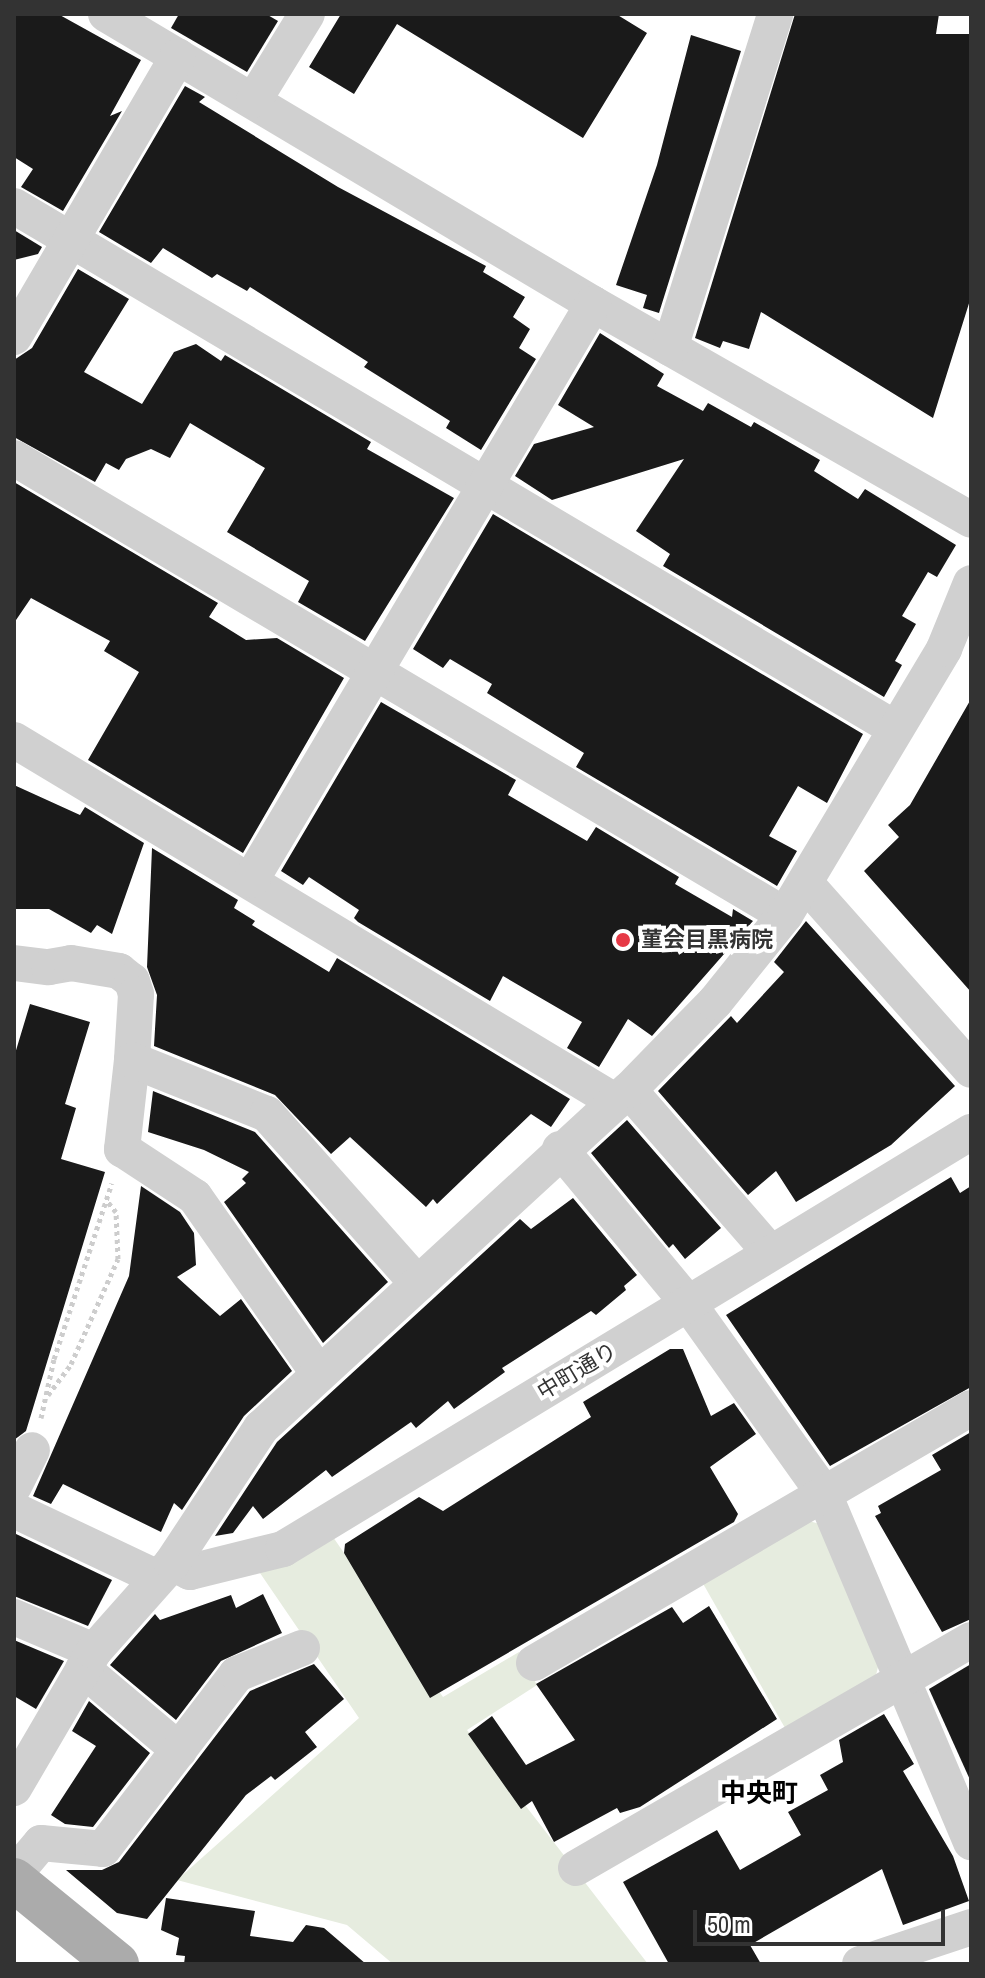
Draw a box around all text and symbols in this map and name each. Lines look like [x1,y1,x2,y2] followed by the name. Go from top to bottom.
[641,927,773,953] place label: 菫会目黒病院
[612,929,634,951] marker: 菫会目黒病院
[532,1337,622,1405] street label: 中町通り
[720,1777,798,1809] district label: 中央町
[697,1894,949,1944] scale bar
[707,1908,751,1940] text: 50 m

